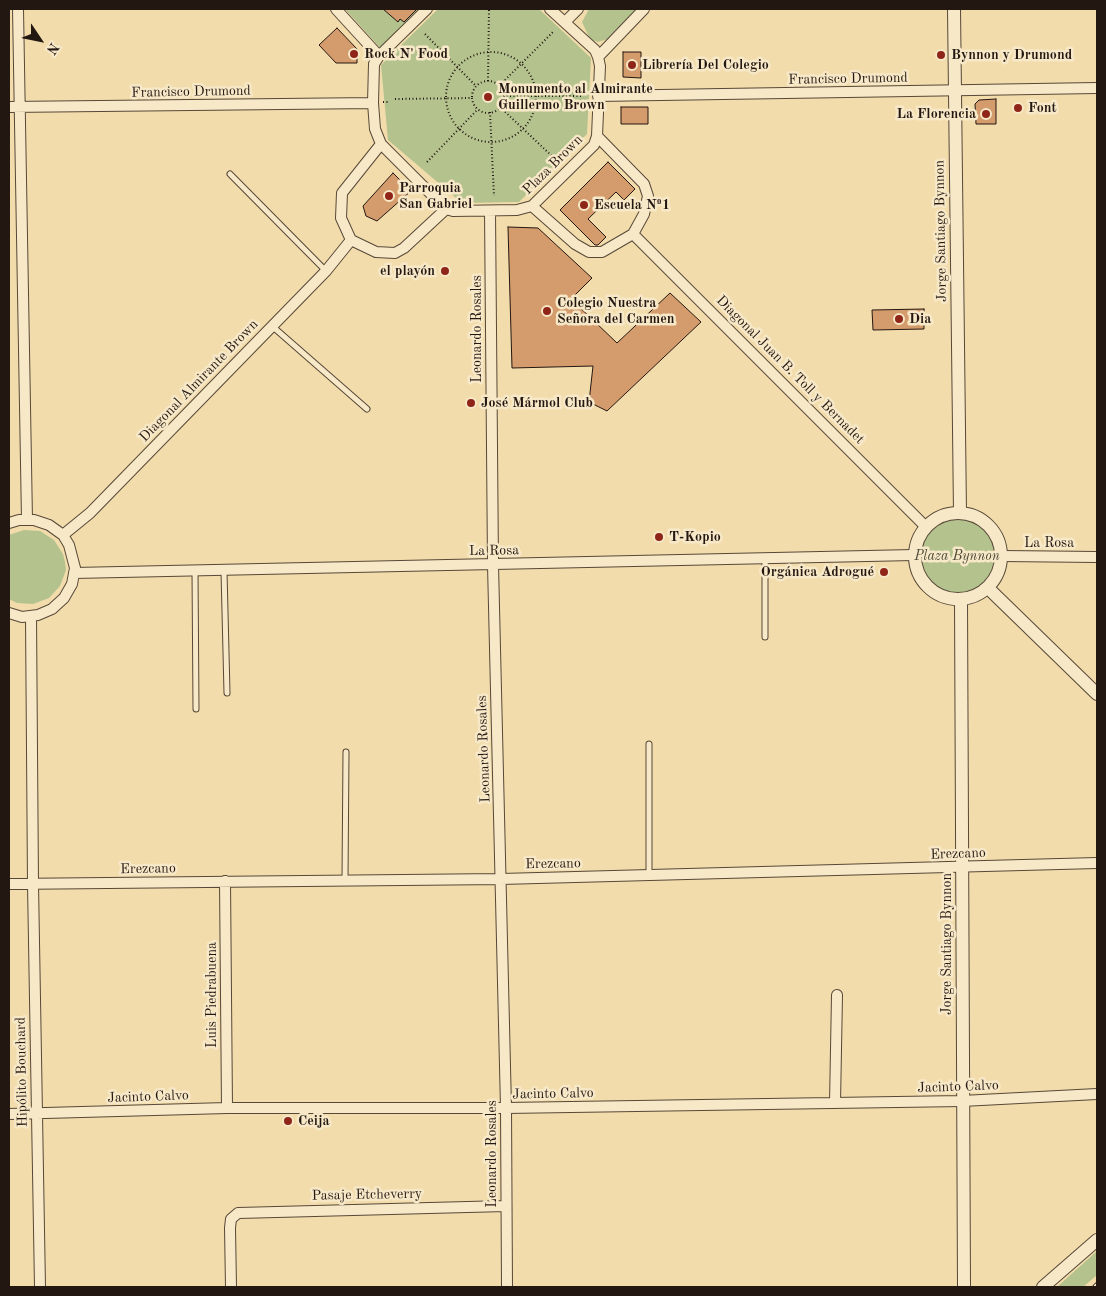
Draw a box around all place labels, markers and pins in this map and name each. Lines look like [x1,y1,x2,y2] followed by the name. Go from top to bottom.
[364,46,448,62] place label: Rock N' Food
[951,47,1072,63] place label: Bynnon y Drumond
[348,48,360,60] marker: Rock N' Food
[935,49,947,61] marker: Bynnon y Drumond
[642,57,769,73] place label: Librería Del Colegio
[626,59,638,71] marker: Librería Del Colegio
[498,81,653,114] place label: Monumento al Almirante Guillermo Brown
[482,91,494,103] marker: Monumento al Almirante Guillermo Brown
[1028,100,1057,116] place label: Font
[1012,102,1024,114] marker: Font
[897,106,976,122] place label: La Florencia
[980,108,992,120] marker: La Florencia
[399,180,472,212] place label: Parroquia San Gabriel
[383,190,395,202] marker: Parroquia San Gabriel
[594,197,670,213] place label: Escuela Nº1
[578,199,590,211] marker: Escuela Nº1
[380,263,435,279] place label: el playón
[439,265,451,277] marker: el playón
[557,295,675,328] place label: Colegio Nuestra Señora del Carmen
[541,305,553,317] marker: Colegio Nuestra Señora del Carmen
[909,311,931,327] place label: Dia
[893,313,905,325] marker: Dia
[481,395,593,411] place label: José Mármol Club
[465,397,477,409] marker: José Mármol Club
[669,529,721,545] place label: T-Kopio
[653,531,665,543] marker: T-Kopio
[761,564,874,580] place label: Orgánica Adrogué
[878,566,890,578] marker: Orgánica Adrogué
[298,1113,330,1129] place label: Ceija
[282,1115,294,1127] marker: Ceija

